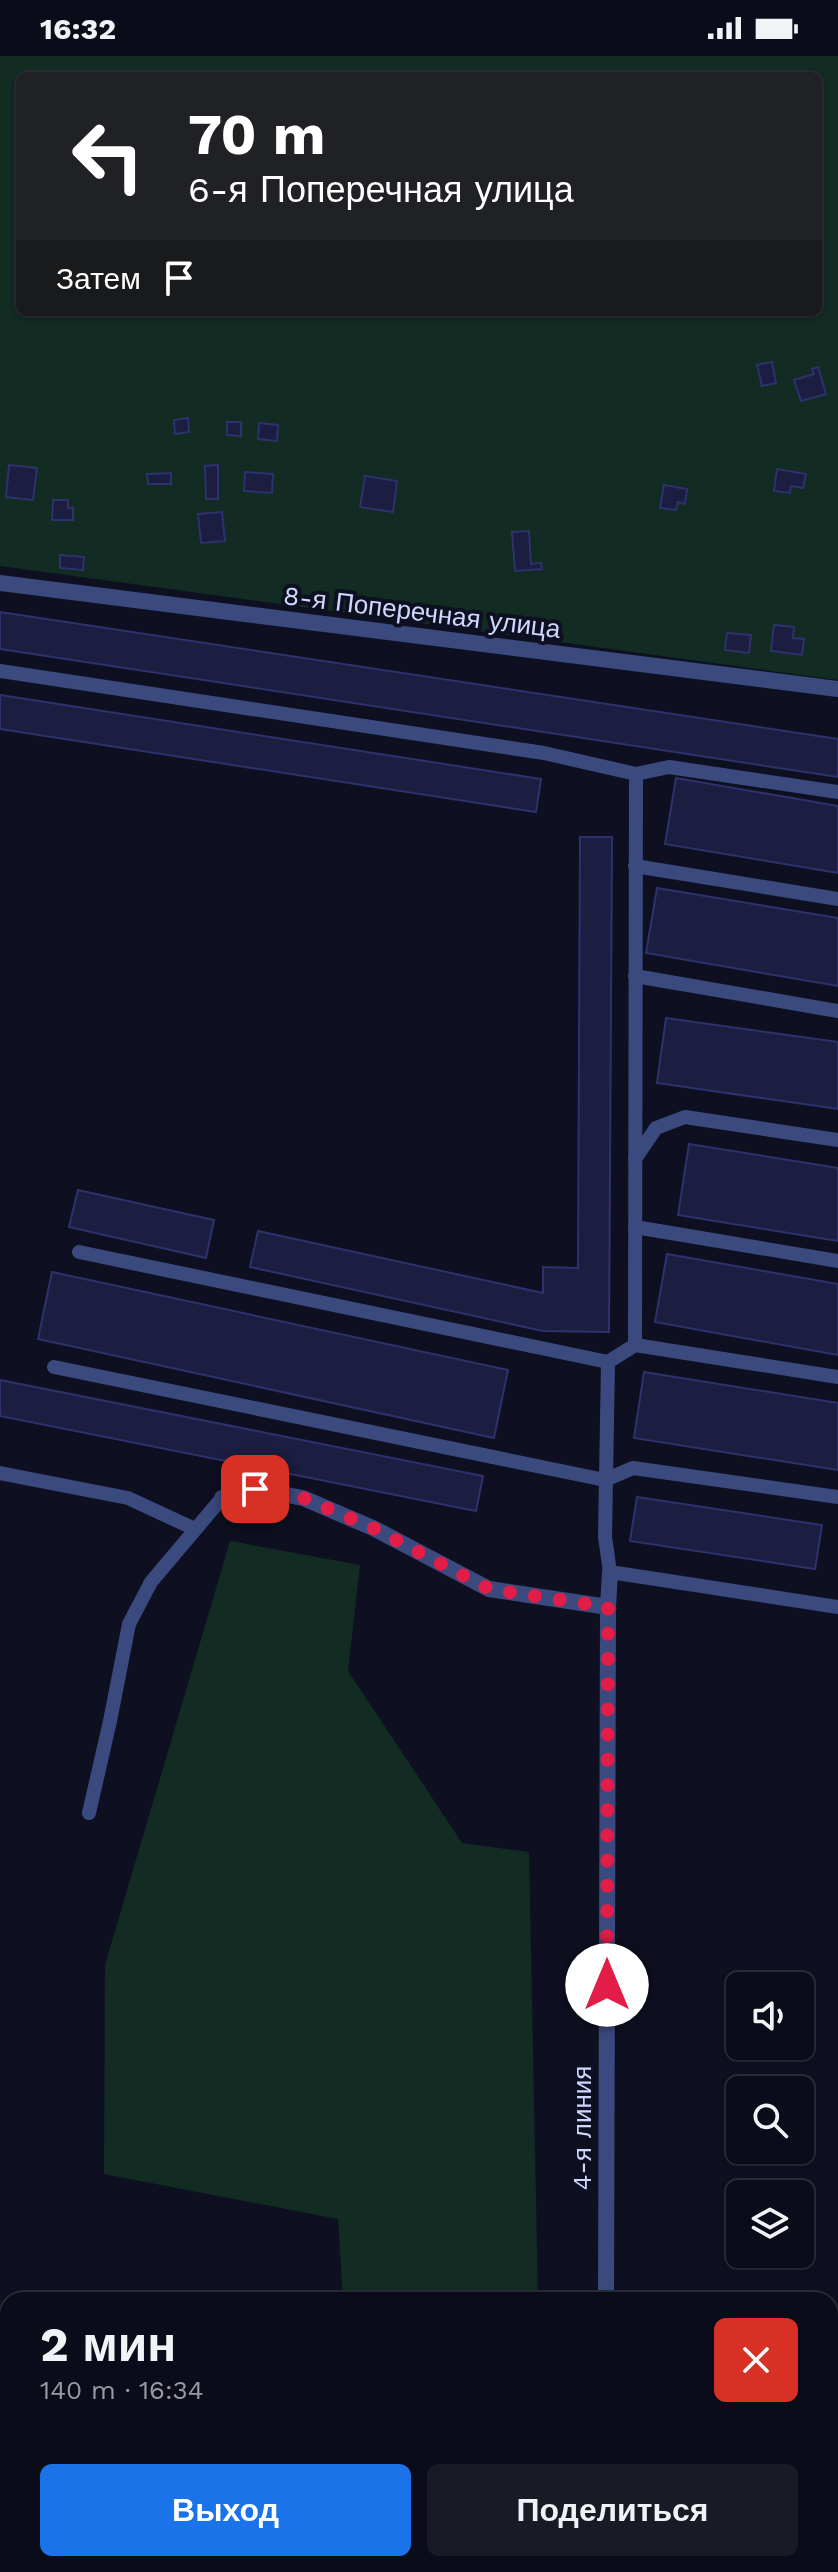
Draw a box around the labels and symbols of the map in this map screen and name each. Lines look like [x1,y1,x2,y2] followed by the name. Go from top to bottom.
[282,580,563,644] street label: 8-я Поперечная улица
[221,1455,289,1523] pin
[565,1943,649,2027] position arrow
[567,2066,597,2190] street label: 4-я линия

